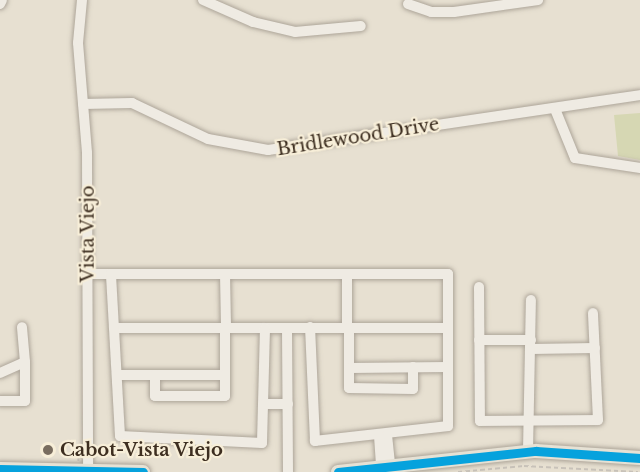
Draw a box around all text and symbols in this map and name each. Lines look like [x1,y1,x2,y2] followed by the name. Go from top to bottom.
[275,114,441,160] street label: Bridlewood Drive
[77,185,99,283] street label: Vista Viejo
[60,439,224,461] place label: Cabot-Vista Viejo
[41,443,55,457] marker: Cabot-Vista Viejo

